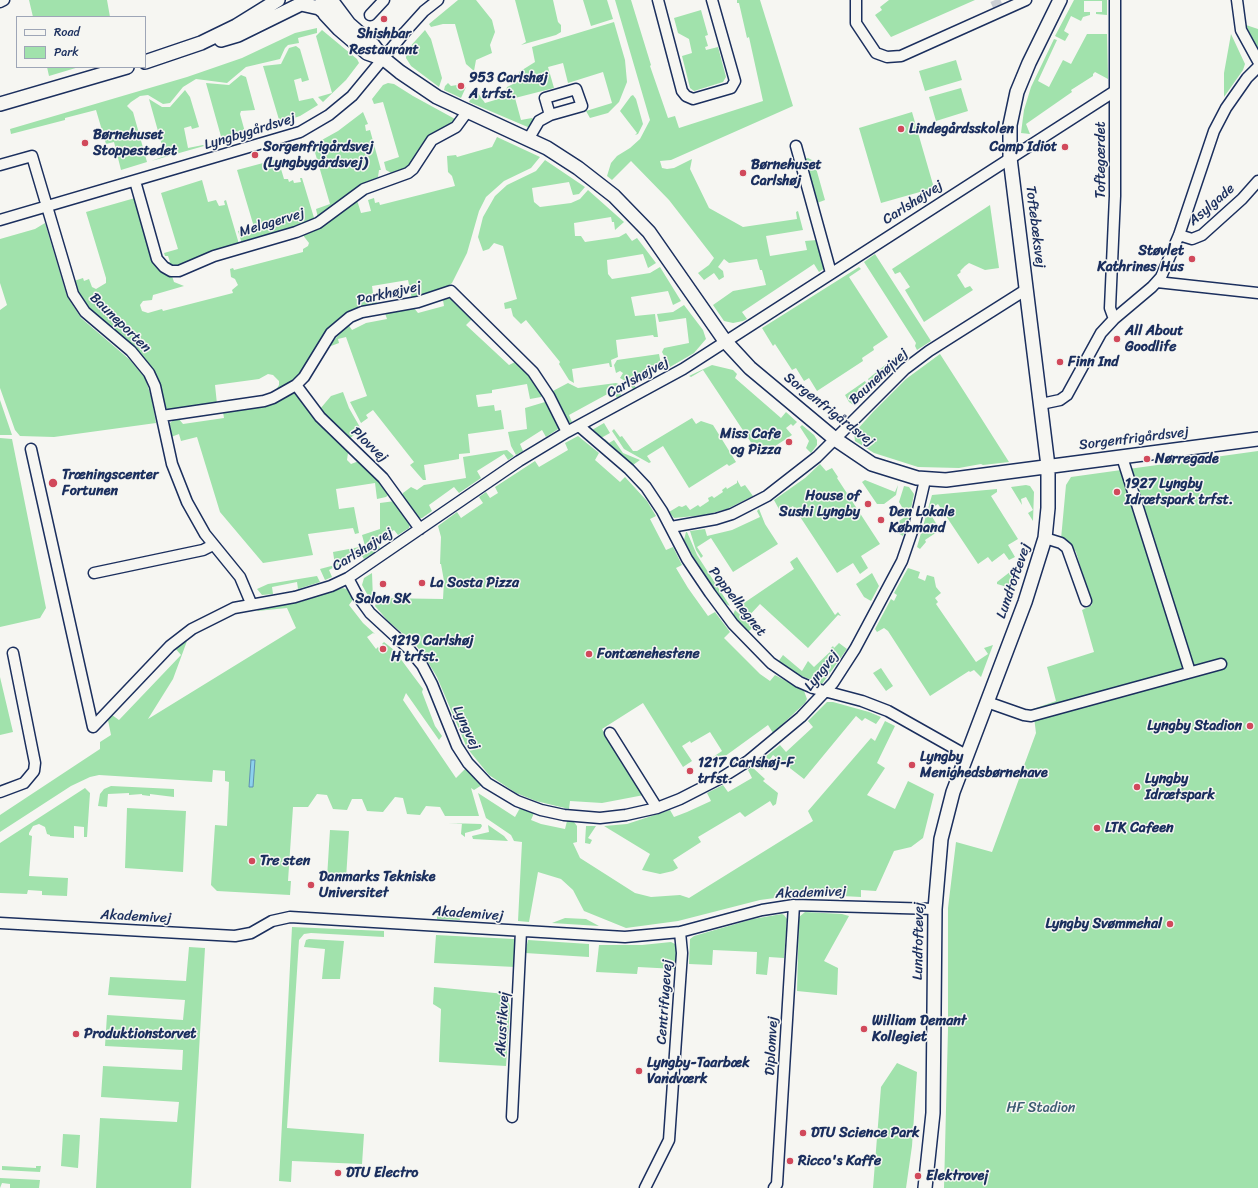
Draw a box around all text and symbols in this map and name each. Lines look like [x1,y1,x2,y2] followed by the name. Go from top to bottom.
[379,14,389,24] marker: Shishbar Restaurant
[16,16,146,68] legend
[54,21,80,43] text: Road
[349,26,419,58] place label: Shishbar Restaurant
[54,41,79,63] text: Park
[469,70,548,102] place label: 953 Carlshøj A trfst.
[456,81,466,91] marker: 953 Carlshøj A trfst.
[202,110,298,154] street label: Lyngbygårdsvej
[909,121,1014,137] place label: Lindegårdsskolen
[1093,121,1109,199] street label: Toftegærdet
[896,124,906,134] marker: Lindegårdsskolen
[93,127,177,160] place label: Børnehuset Stoppestedet
[80,138,90,148] marker: Børnehuset Stoppestedet
[263,139,374,172] place label: Sorgenfrigårdsvej (Lyngbygårdsvej)
[989,139,1057,155] place label: Camp Idiot
[1060,142,1070,152] marker: Camp Idiot
[250,150,260,160] marker: Sorgenfrigårdsvej (Lyngbygårdsvej)
[751,157,822,190] place label: Børnehuset Carlshøj
[738,168,748,178] marker: Børnehuset Carlshøj
[880,177,946,229] street label: Carlshøjvej
[1186,180,1238,230] street label: Asylgade
[1022,185,1048,269] street label: Toftebæksvej
[237,205,307,241] street label: Melagervej
[1097,243,1184,276] place label: Støvlet Kathrines Hus
[1187,254,1197,264] marker: Støvlet Kathrines Hus
[355,278,423,310] street label: Parkhøjvej
[86,290,154,356] street label: Bauneporten
[1125,323,1183,356] place label: All About Goodlife
[1112,334,1122,344] marker: All About Goodlife
[846,345,912,409] street label: Baunehøjvej
[604,354,672,402] street label: Carlshøjvej
[1068,354,1119,370] place label: Finn Ind
[1055,357,1065,367] marker: Finn Ind
[780,369,878,451] street label: Sorgenfrigårdsvej
[347,424,391,466] street label: Plovvej
[1078,424,1190,454] street label: Sorgenfrigårdsvej
[720,426,781,458] place label: Miss Cafe og Pizza
[784,437,794,447] marker: Miss Cafe og Pizza
[1155,451,1219,467] place label: Nørregade
[1142,454,1152,464] marker: Nørregade
[62,467,159,500] place label: Træningscenter Fortunen
[1125,476,1233,508] place label: 1927 Lyngby Idrætspark trfst.
[47,477,59,489] marker: Træningscenter Fortunen
[1112,487,1122,497] marker: 1927 Lyngby Idrætspark trfst.
[779,488,860,520] place label: House of Sushi Lyngby
[863,499,873,509] marker: House of Sushi Lyngby
[889,504,955,536] place label: Den Lokale Købmand
[876,515,886,525] marker: Den Lokale Købmand
[330,525,396,575] street label: Carlshøjvej
[993,541,1035,621] street label: Lundtoftevej
[705,564,769,640] street label: Poppelhegnet
[430,575,519,591] place label: La Sosta Pizza
[417,578,427,588] marker: La Sosta Pizza
[378,579,388,589] marker: Salon SK
[355,591,411,607] place label: Salon SK
[391,633,474,666] place label: 1219 Carlshøj H trfst.
[378,644,388,654] marker: 1219 Carlshøj H trfst.
[597,646,700,662] place label: Fontænehestene
[801,647,843,695] street label: Lyngvej
[584,649,594,659] marker: Fontænehestene
[449,703,483,753] street label: Lyngvej
[1147,718,1242,734] place label: Lyngby Stadion
[1245,721,1255,731] marker: Lyngby Stadion
[920,749,1048,782] place label: Lyngby Menighedsbørnehave
[698,755,794,788] place label: 1217 Carlshøj-F trfst.
[907,760,917,770] marker: Lyngby Menighedsbørnehave
[685,766,695,776] marker: 1217 Carlshøj-F trfst.
[1145,771,1215,804] place label: Lyngby Idrætspark
[1132,782,1142,792] marker: Lyngby Idrætspark
[1105,820,1174,836] place label: LTK Cafeen
[1092,823,1102,833] marker: LTK Cafeen
[260,853,310,869] place label: Tre sten
[247,856,257,866] marker: Tre sten
[319,869,435,902] place label: Danmarks Tekniske Universitet
[306,880,316,890] marker: Danmarks Tekniske Universitet
[775,883,847,903] street label: Akademivej
[910,902,928,980] street label: Lundtoftevej
[432,903,504,925] street label: Akademivej
[100,907,172,927] street label: Akademivej
[1046,916,1162,932] place label: Lyngby Svømmehal
[1165,919,1175,929] marker: Lyngby Svømmehal
[654,959,676,1045] street label: Centrifugevej
[493,991,513,1057] street label: Akustikvej
[872,1013,966,1046] place label: William Demant Kollegiet
[762,1016,782,1076] street label: Diplomvej
[859,1024,869,1034] marker: William Demant Kollegiet
[84,1026,196,1042] place label: Produktionstorvet
[71,1029,81,1039] marker: Produktionstorvet
[647,1055,750,1088] place label: Lyngby-Taarbæk Vandværk
[634,1066,644,1076] marker: Lyngby-Taarbæk Vandværk
[1007,1100,1075,1116] park label: HF Stadion
[811,1125,919,1141] place label: DTU Science Park
[798,1128,808,1138] marker: DTU Science Park
[798,1153,881,1169] place label: Ricco's Kaffe
[785,1156,795,1166] marker: Ricco's Kaffe
[346,1165,418,1181] place label: DTU Electro
[333,1168,343,1178] marker: DTU Electro
[926,1168,988,1184] place label: Elektrovej
[913,1171,923,1181] marker: Elektrovej

